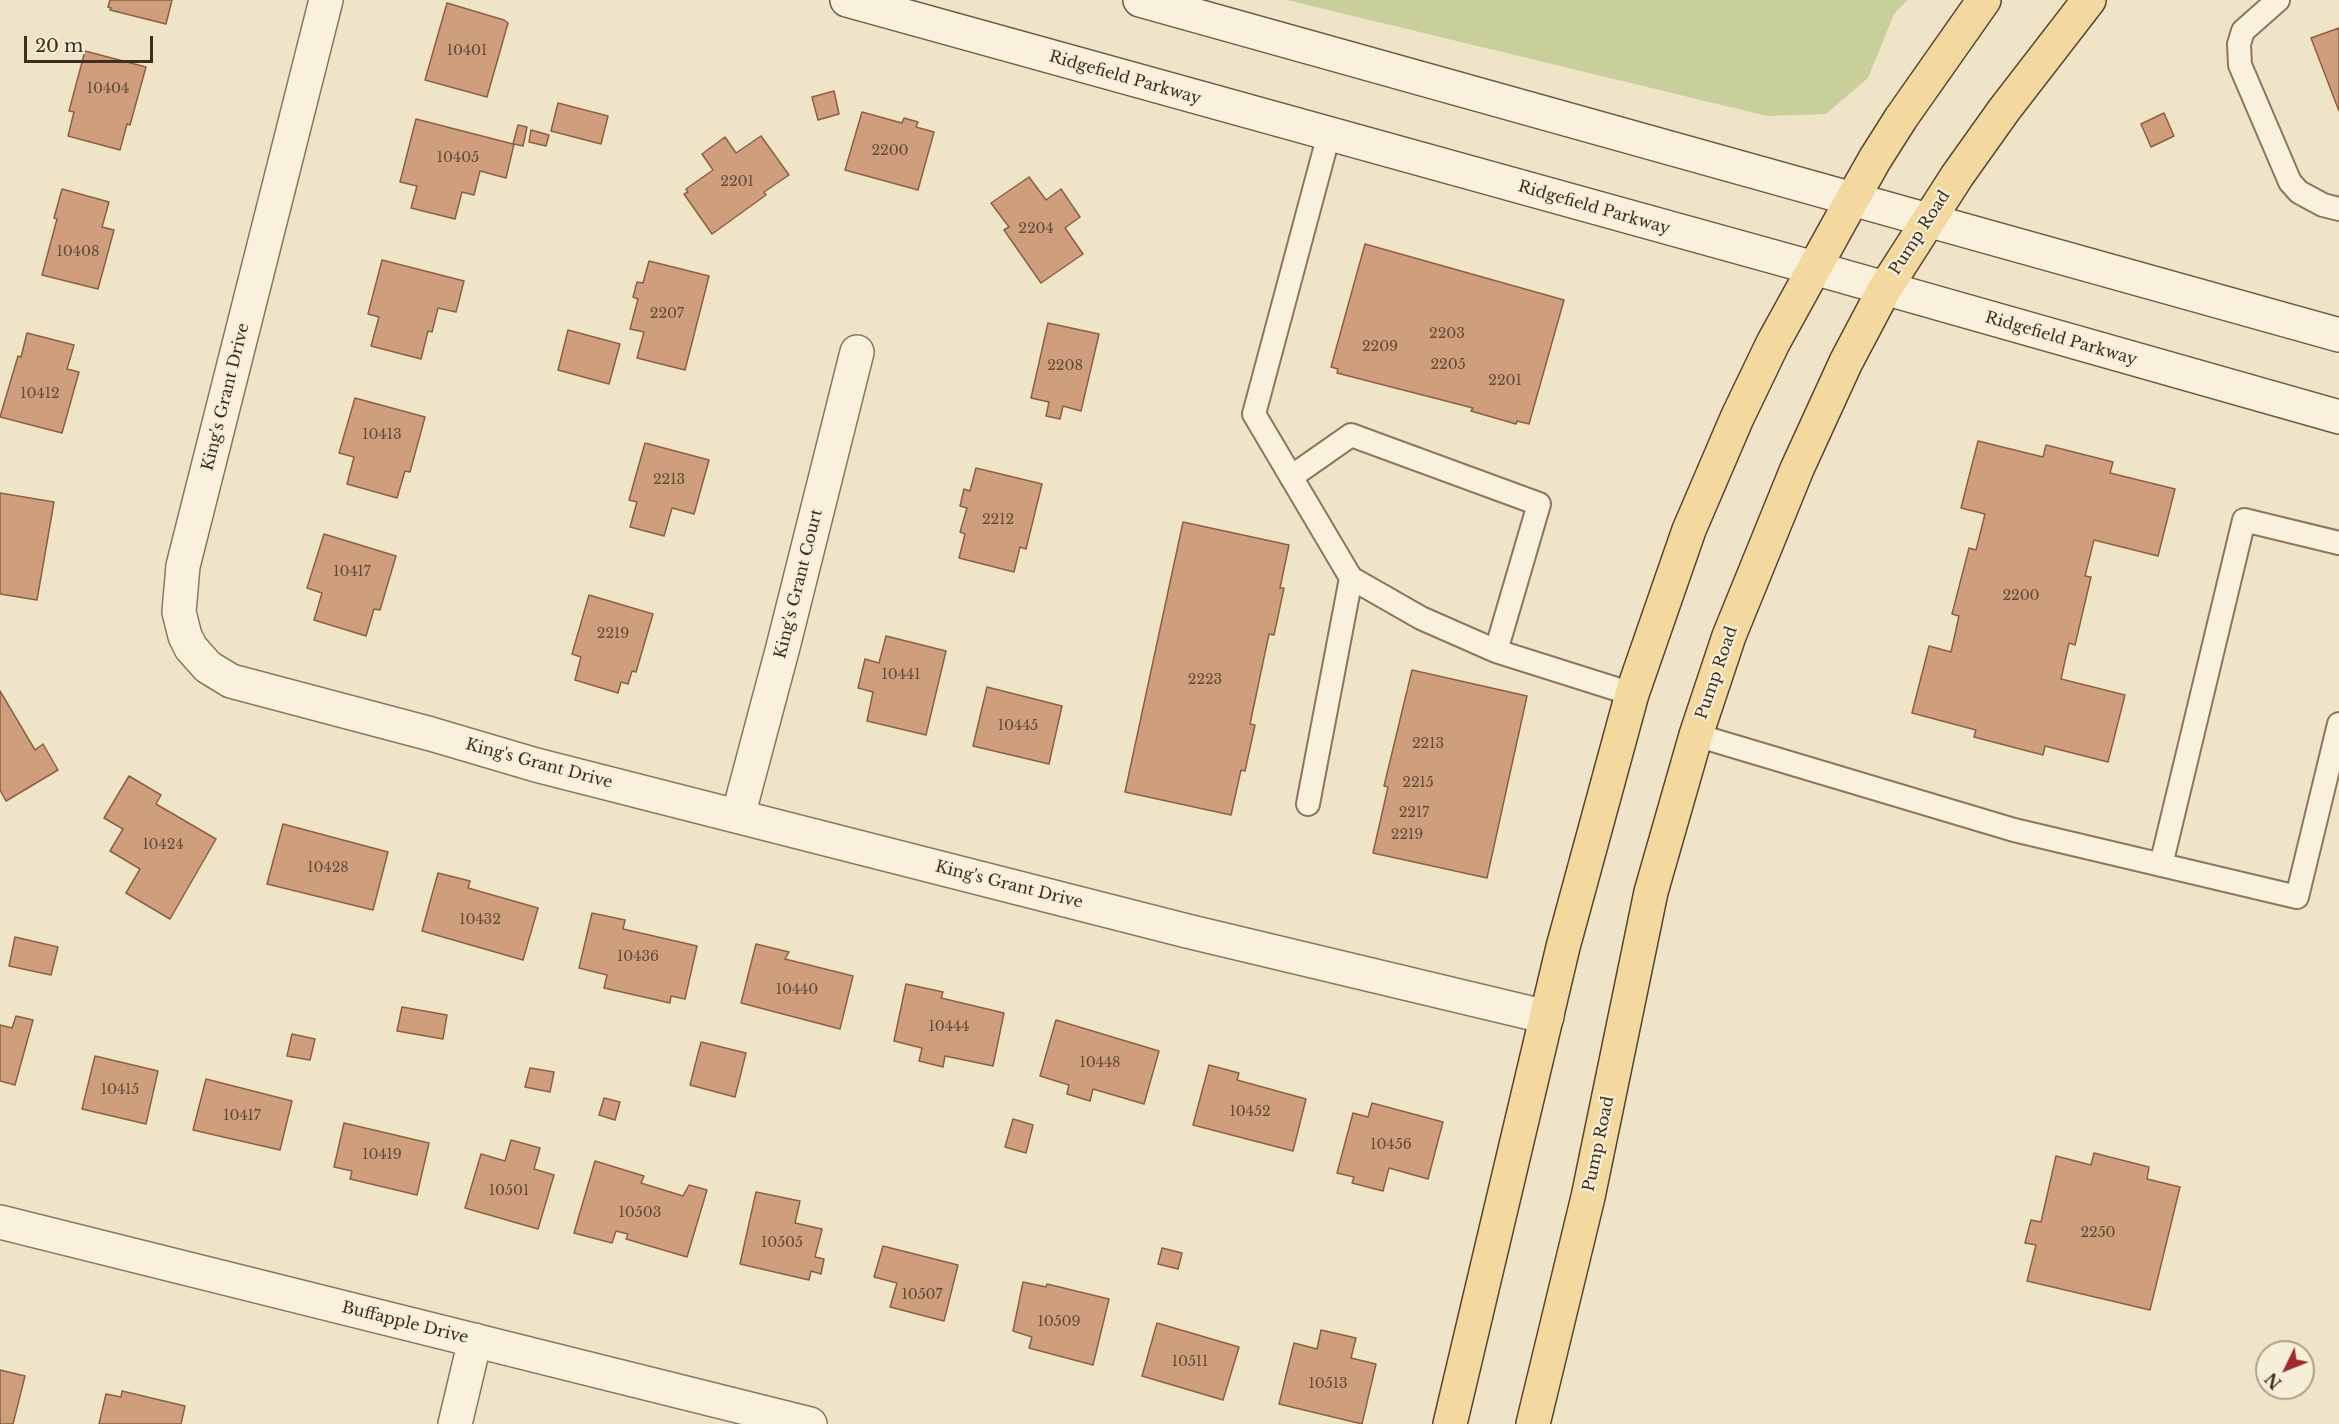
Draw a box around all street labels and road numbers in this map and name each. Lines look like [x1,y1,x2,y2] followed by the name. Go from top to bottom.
[1047,47,1203,109] street label: Ridgefield Parkway
[1516,177,1672,239] street label: Ridgefield Parkway
[1886,187,1954,279] street label: Pump Road
[1983,308,2139,370] street label: Ridgefield Parkway
[198,321,254,473] street label: King's Grant Drive
[771,507,827,661] street label: King's Grant Court
[1692,624,1742,722] street label: Pump Road
[463,735,615,793] street label: King's Grant Drive
[933,857,1085,913] street label: King's Grant Drive
[1580,1095,1618,1193] street label: Pump Road
[340,1298,470,1348] street label: Buffapple Drive

